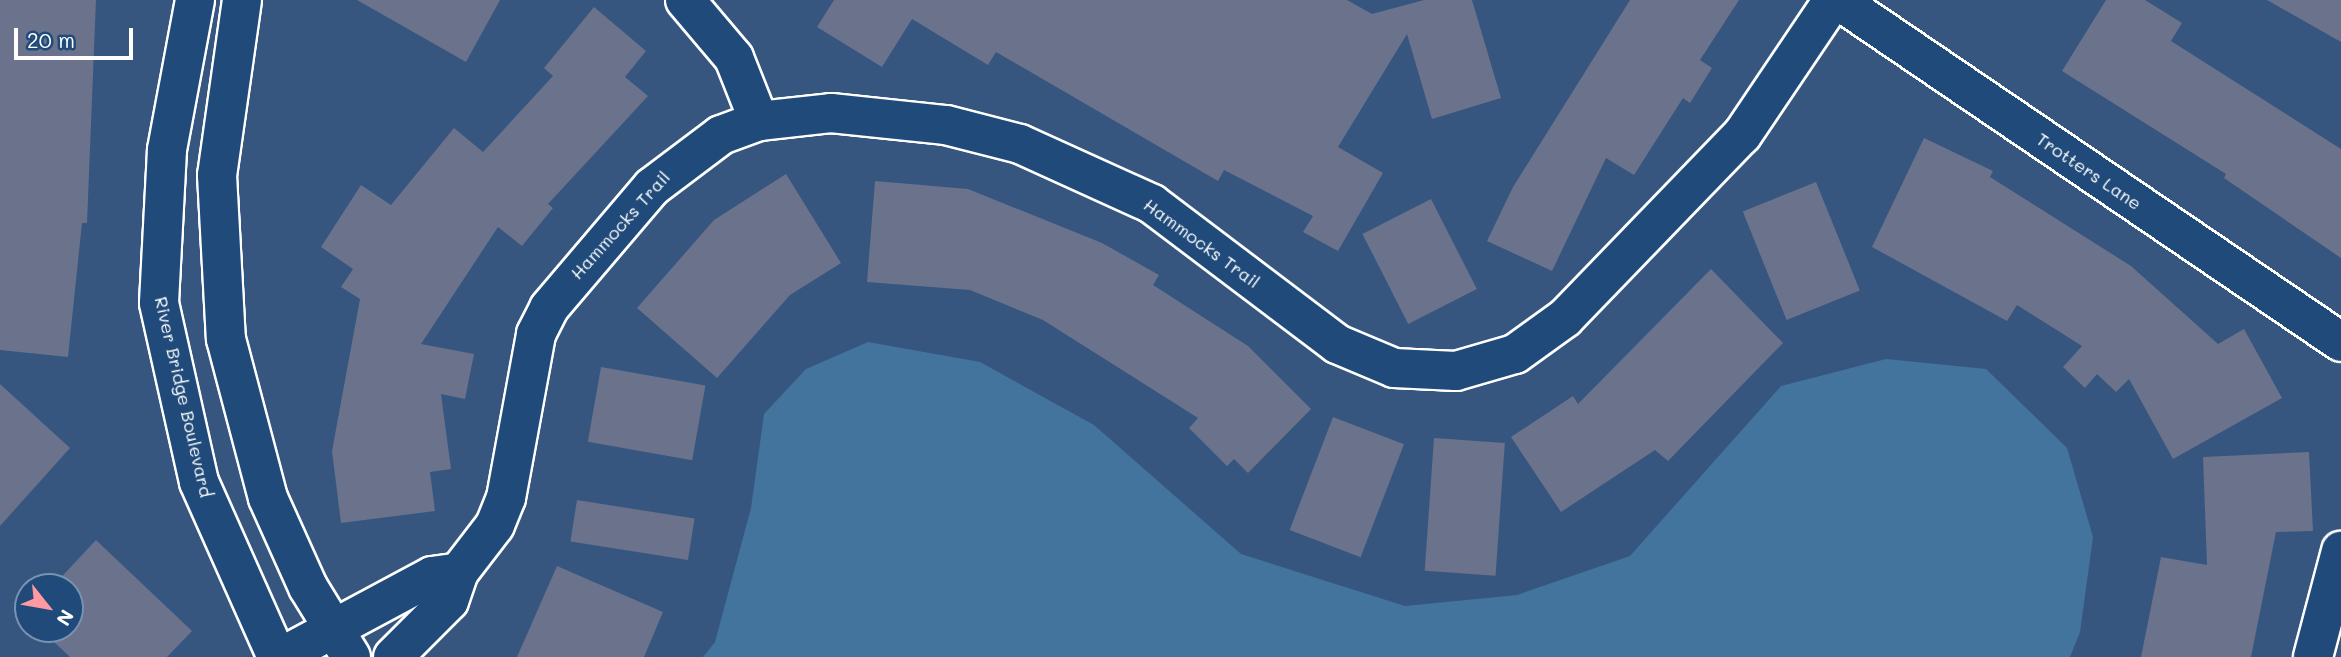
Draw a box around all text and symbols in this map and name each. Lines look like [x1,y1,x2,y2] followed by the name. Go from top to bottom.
[18,14,136,58] scale bar
[27,26,75,53] text: 20 m
[2032,128,2146,214] street label: Trotters Lane
[566,166,674,284] street label: Hammocks Trail
[1140,194,1264,292] street label: Hammocks Trail
[150,294,218,500] street label: River Bridge Boulevard
[14,573,84,643] north arrow
[51,605,80,631] text: N

